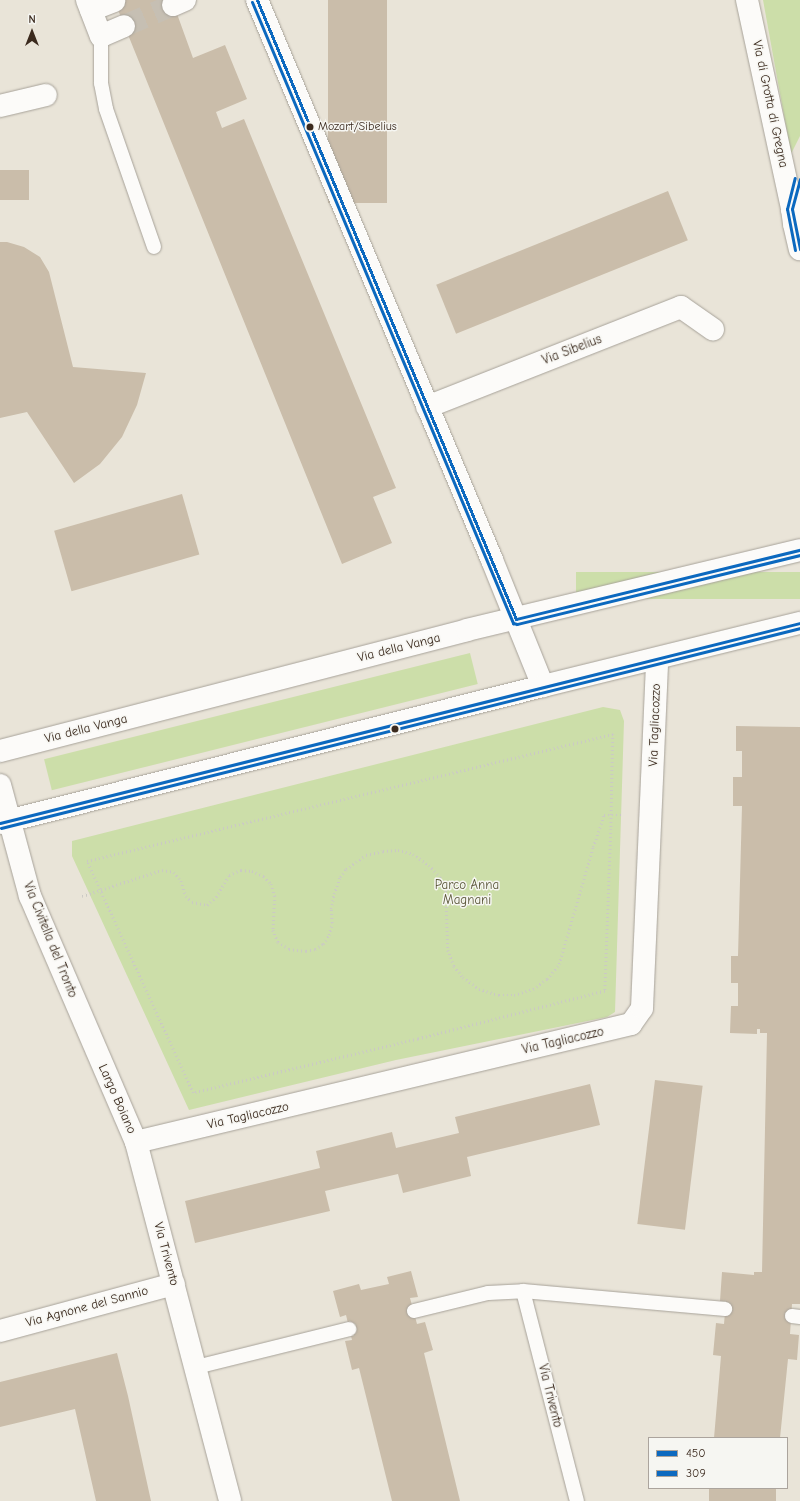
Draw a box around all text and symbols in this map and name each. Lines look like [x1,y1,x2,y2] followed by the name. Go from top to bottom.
[12,12,52,52] north arrow
[28,13,36,26] text: N
[749,39,791,169] street label: Via di Grotta di Gregna
[318,120,397,134] place label: Mozart/Sibelius
[305,122,315,132] marker: Mozart/Sibelius
[540,332,604,368] street label: Via Sibelius
[356,630,442,666] street label: Via della Vanga
[646,683,664,767] street label: Via Tagliacozzo
[43,711,129,747] street label: Via della Vanga
[390,724,400,734] unlabelled marker
[435,878,499,909] park label: Parco Anna Magnani
[20,880,80,1000] street label: Via Civitella del Tronto
[521,1024,605,1058] street label: Via Tagliacozzo
[95,1062,139,1136] street label: Largo Boiano
[206,1099,290,1133] street label: Via Tagliacozzo
[150,1221,182,1287] street label: Via Trivento
[24,1283,150,1331] street label: Via Agnone del Sannio
[535,1363,565,1429] street label: Via Trivento
[648,1437,788,1489] legend
[686,1446,706,1460] text: 450
[686,1466,706,1480] text: 309

